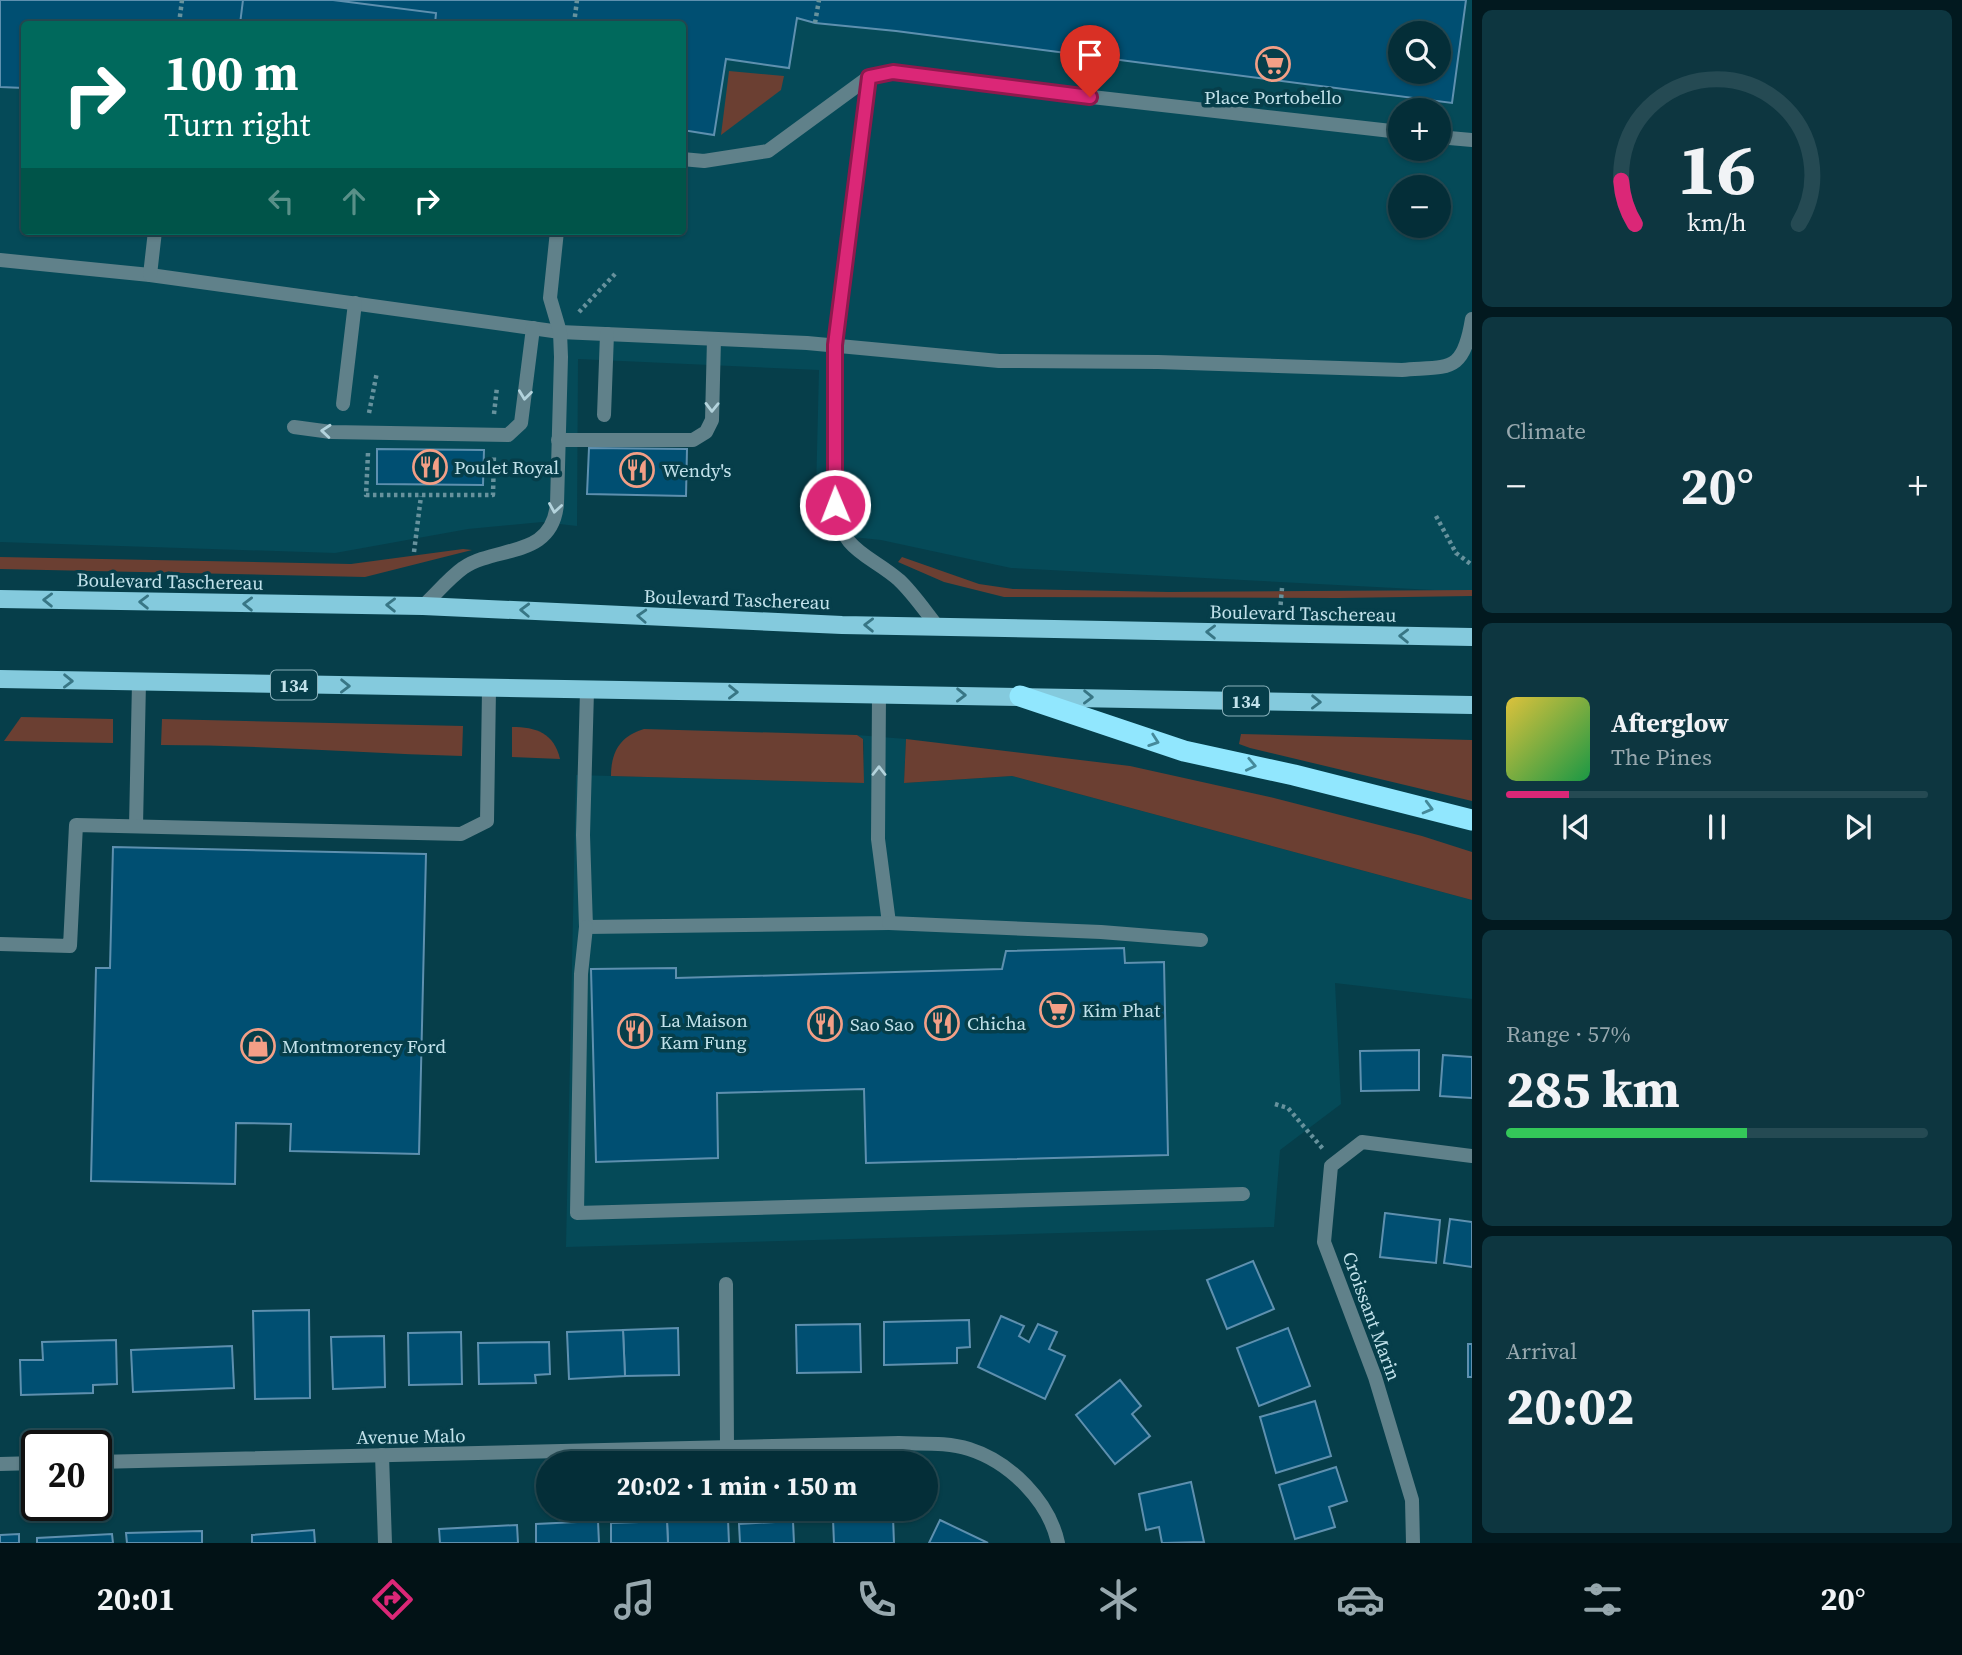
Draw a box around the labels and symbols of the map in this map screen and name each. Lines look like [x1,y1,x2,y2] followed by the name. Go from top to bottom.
[1060,25,1120,97] pin
[1254,45,1292,83] supermarket icon: Place Portobello
[1204,84,1342,110] place label: Place Portobello
[517,390,532,401] one-way arrow
[704,402,720,413] one-way arrow
[320,424,331,439] one-way arrow
[411,448,449,486] restaurant icon: Poulet Royal
[618,451,656,489] restaurant icon: Wendy's
[454,454,560,480] place label: Poulet Royal
[662,457,732,483] place label: Wendy's
[798,468,872,542] position arrow
[548,502,563,514] one-way arrow
[76,566,264,596] street label: Boulevard Taschereau
[643,583,831,615] street label: Boulevard Taschereau
[42,592,52,608] one-way arrow
[138,594,149,610] one-way arrow
[242,596,253,611] one-way arrow
[385,598,396,613] one-way arrow
[1209,598,1397,628] street label: Boulevard Taschereau
[519,603,530,618] one-way arrow
[636,609,647,624] one-way arrow
[863,617,874,633] one-way arrow
[1205,624,1216,639] one-way arrow
[1398,628,1409,644] one-way arrow
[271,670,317,700] road number: 134
[63,673,74,689] one-way arrow
[339,679,350,694] one-way arrow
[728,685,739,700] one-way arrow
[1223,686,1269,716] road number: 134
[956,687,967,703] one-way arrow
[1084,689,1094,705] one-way arrow
[1311,694,1322,710] one-way arrow
[1148,733,1160,748] one-way arrow
[1245,757,1257,772] one-way arrow
[871,765,887,775] one-way arrow
[1421,800,1433,814] one-way arrow
[1038,991,1076,1029] supermarket icon: Kim Phat
[1082,997,1161,1023] place label: Kim Phat
[923,1004,961,1042] restaurant icon: Chicha
[806,1005,844,1043] restaurant icon: Sao Sao
[660,1007,748,1055] place label: La Maison Kam Fung
[967,1010,1027,1036] place label: Chicha
[850,1011,914,1037] place label: Sao Sao
[616,1012,654,1050] restaurant icon: La Maison Kam Fung
[239,1027,277,1065] shop icon: Montmorency Ford
[282,1033,446,1059] place label: Montmorency Ford
[1337,1248,1407,1384] street label: Croissant Marin
[356,1422,466,1450] street label: Avenue Malo
[21,1430,112,1521] speed limit sign: 20

